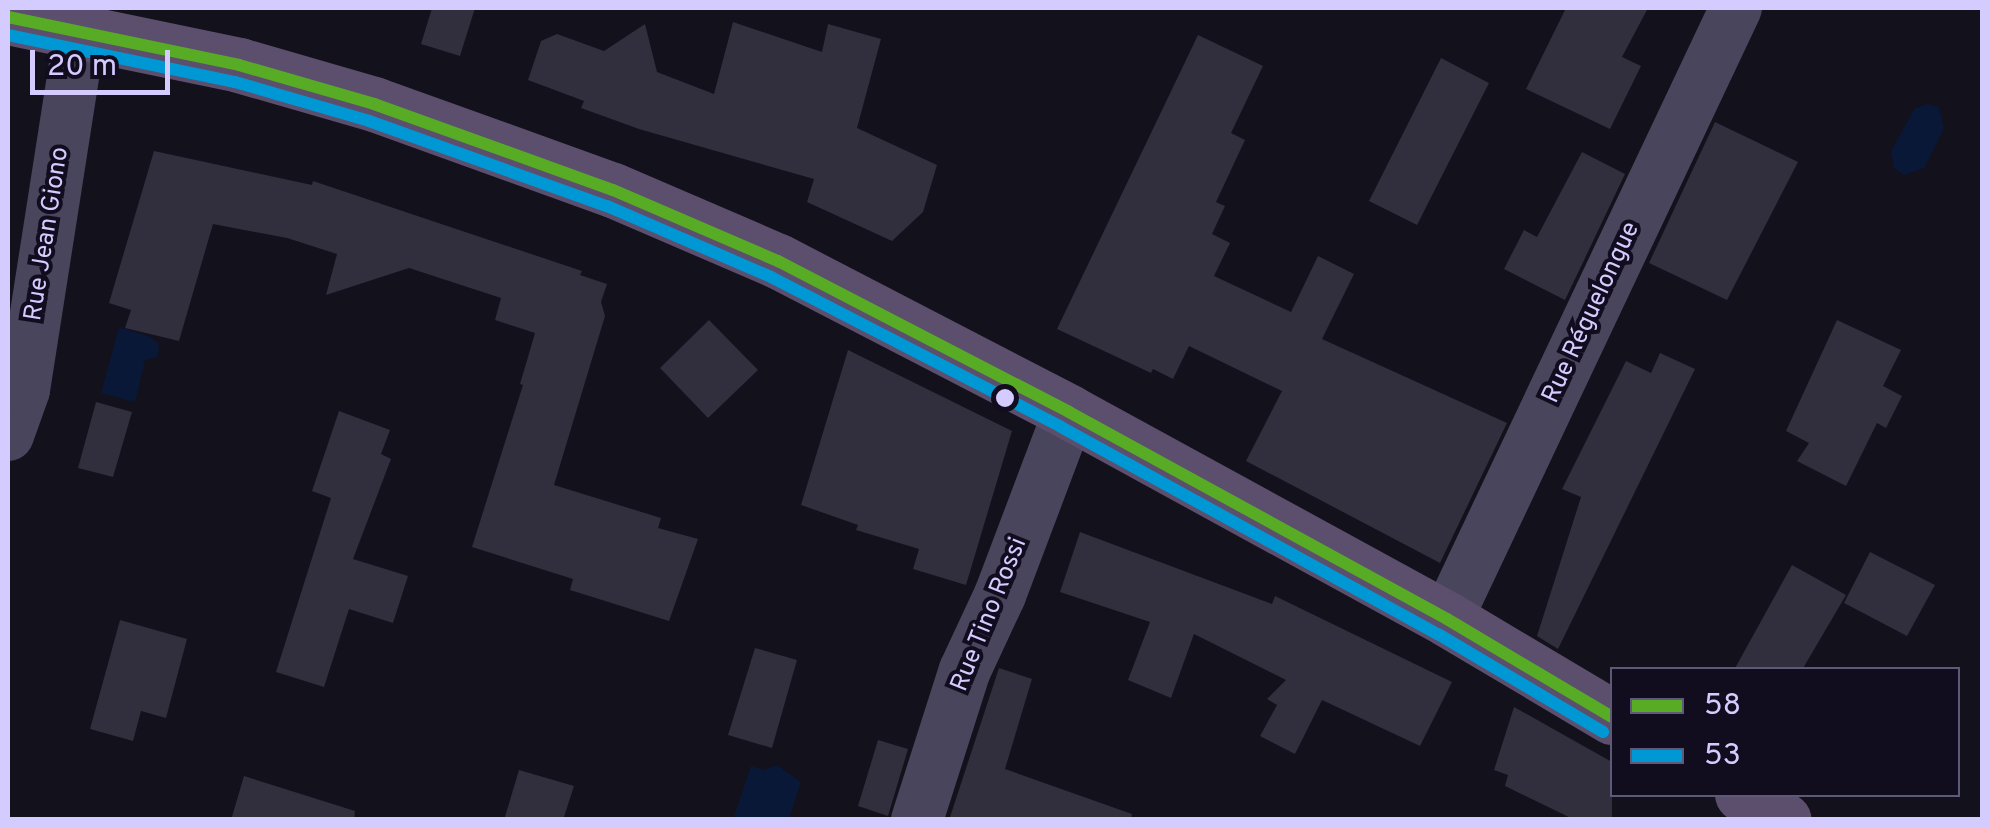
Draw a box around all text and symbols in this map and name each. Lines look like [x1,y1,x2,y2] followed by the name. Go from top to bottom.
[35,30,175,92] scale bar
[47,49,117,86] text: 20 m
[19,145,77,323] street label: Rue Jean Giono
[1537,218,1647,408] street label: Rue Réguelongue
[995,388,1015,408] unlabelled marker
[945,533,1035,697] street label: Rue Tino Rossi
[1610,667,1960,797] legend
[1704,688,1741,725] text: 58
[1704,738,1741,775] text: 53

